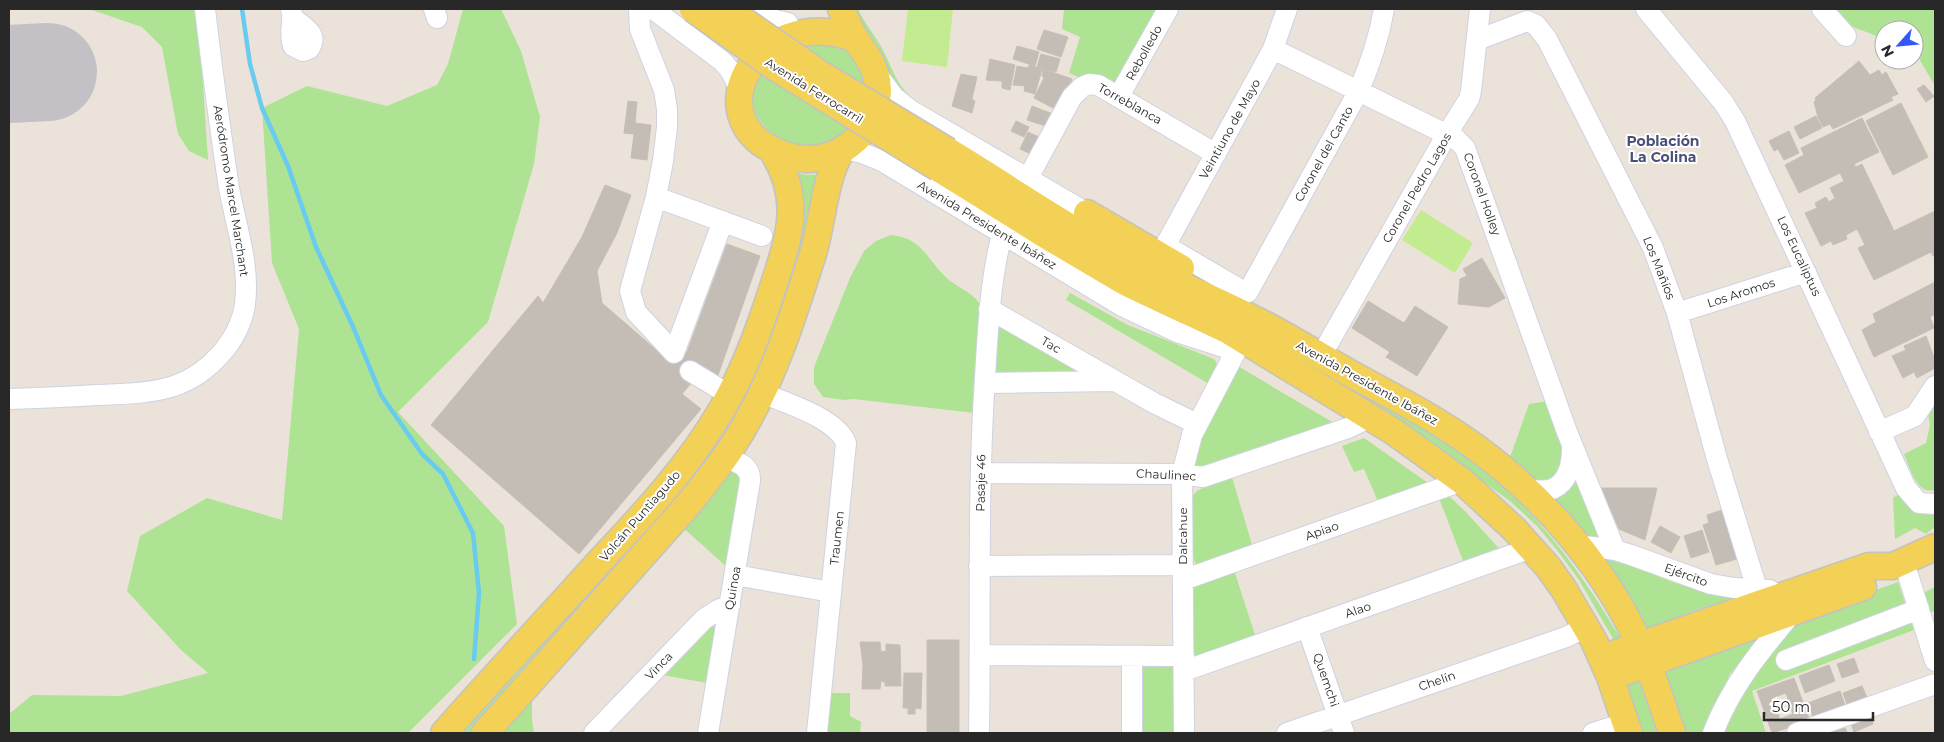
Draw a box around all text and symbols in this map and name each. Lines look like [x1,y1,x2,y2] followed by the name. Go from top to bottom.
[1874,20,1924,70] north arrow
[1122,22,1165,83] street label: Rebolledo
[1877,42,1898,60] text: N
[762,54,866,127] street label: Avenida Ferrocarril
[1196,76,1263,181] street label: Veintiuno de Mayo
[1096,80,1165,127] street label: Torreblanca
[1291,103,1356,204] street label: Coronel del Canto
[211,104,252,278] street label: Aeródromo Marcel Marchant
[1379,130,1454,245] street label: Coronel Pedro Lagos
[1626,132,1700,166] district label: Población La Colina
[1461,150,1505,238] street label: Coronel Holley
[915,177,1060,272] street label: Avenida Presidente Ibáñez
[1774,213,1825,298] street label: Los Eucaliptus
[1640,234,1679,302] street label: Los Mañíos
[1705,274,1777,311] street label: Los Aromos
[1039,333,1064,356] street label: Tac
[1294,337,1441,428] street label: Avenida Presidente Ibáñez
[973,454,988,512] street label: Pasaje 46
[1136,465,1197,484] street label: Chaulinec
[596,467,683,564] street label: Volcán Puntiagudo
[1175,507,1190,565] street label: Dalcahue
[826,510,847,566] street label: Traumen
[1303,518,1341,543] street label: Apiao
[1662,560,1710,589] street label: Ejército
[721,565,744,611] street label: Quinoa
[1343,598,1373,621] street label: Alao
[642,648,676,683] street label: Vinca
[1310,651,1343,709] street label: Quemchi
[1416,667,1457,694] street label: Chelín
[1764,690,1873,722] scale bar
[1772,697,1810,716] text: 50 m

